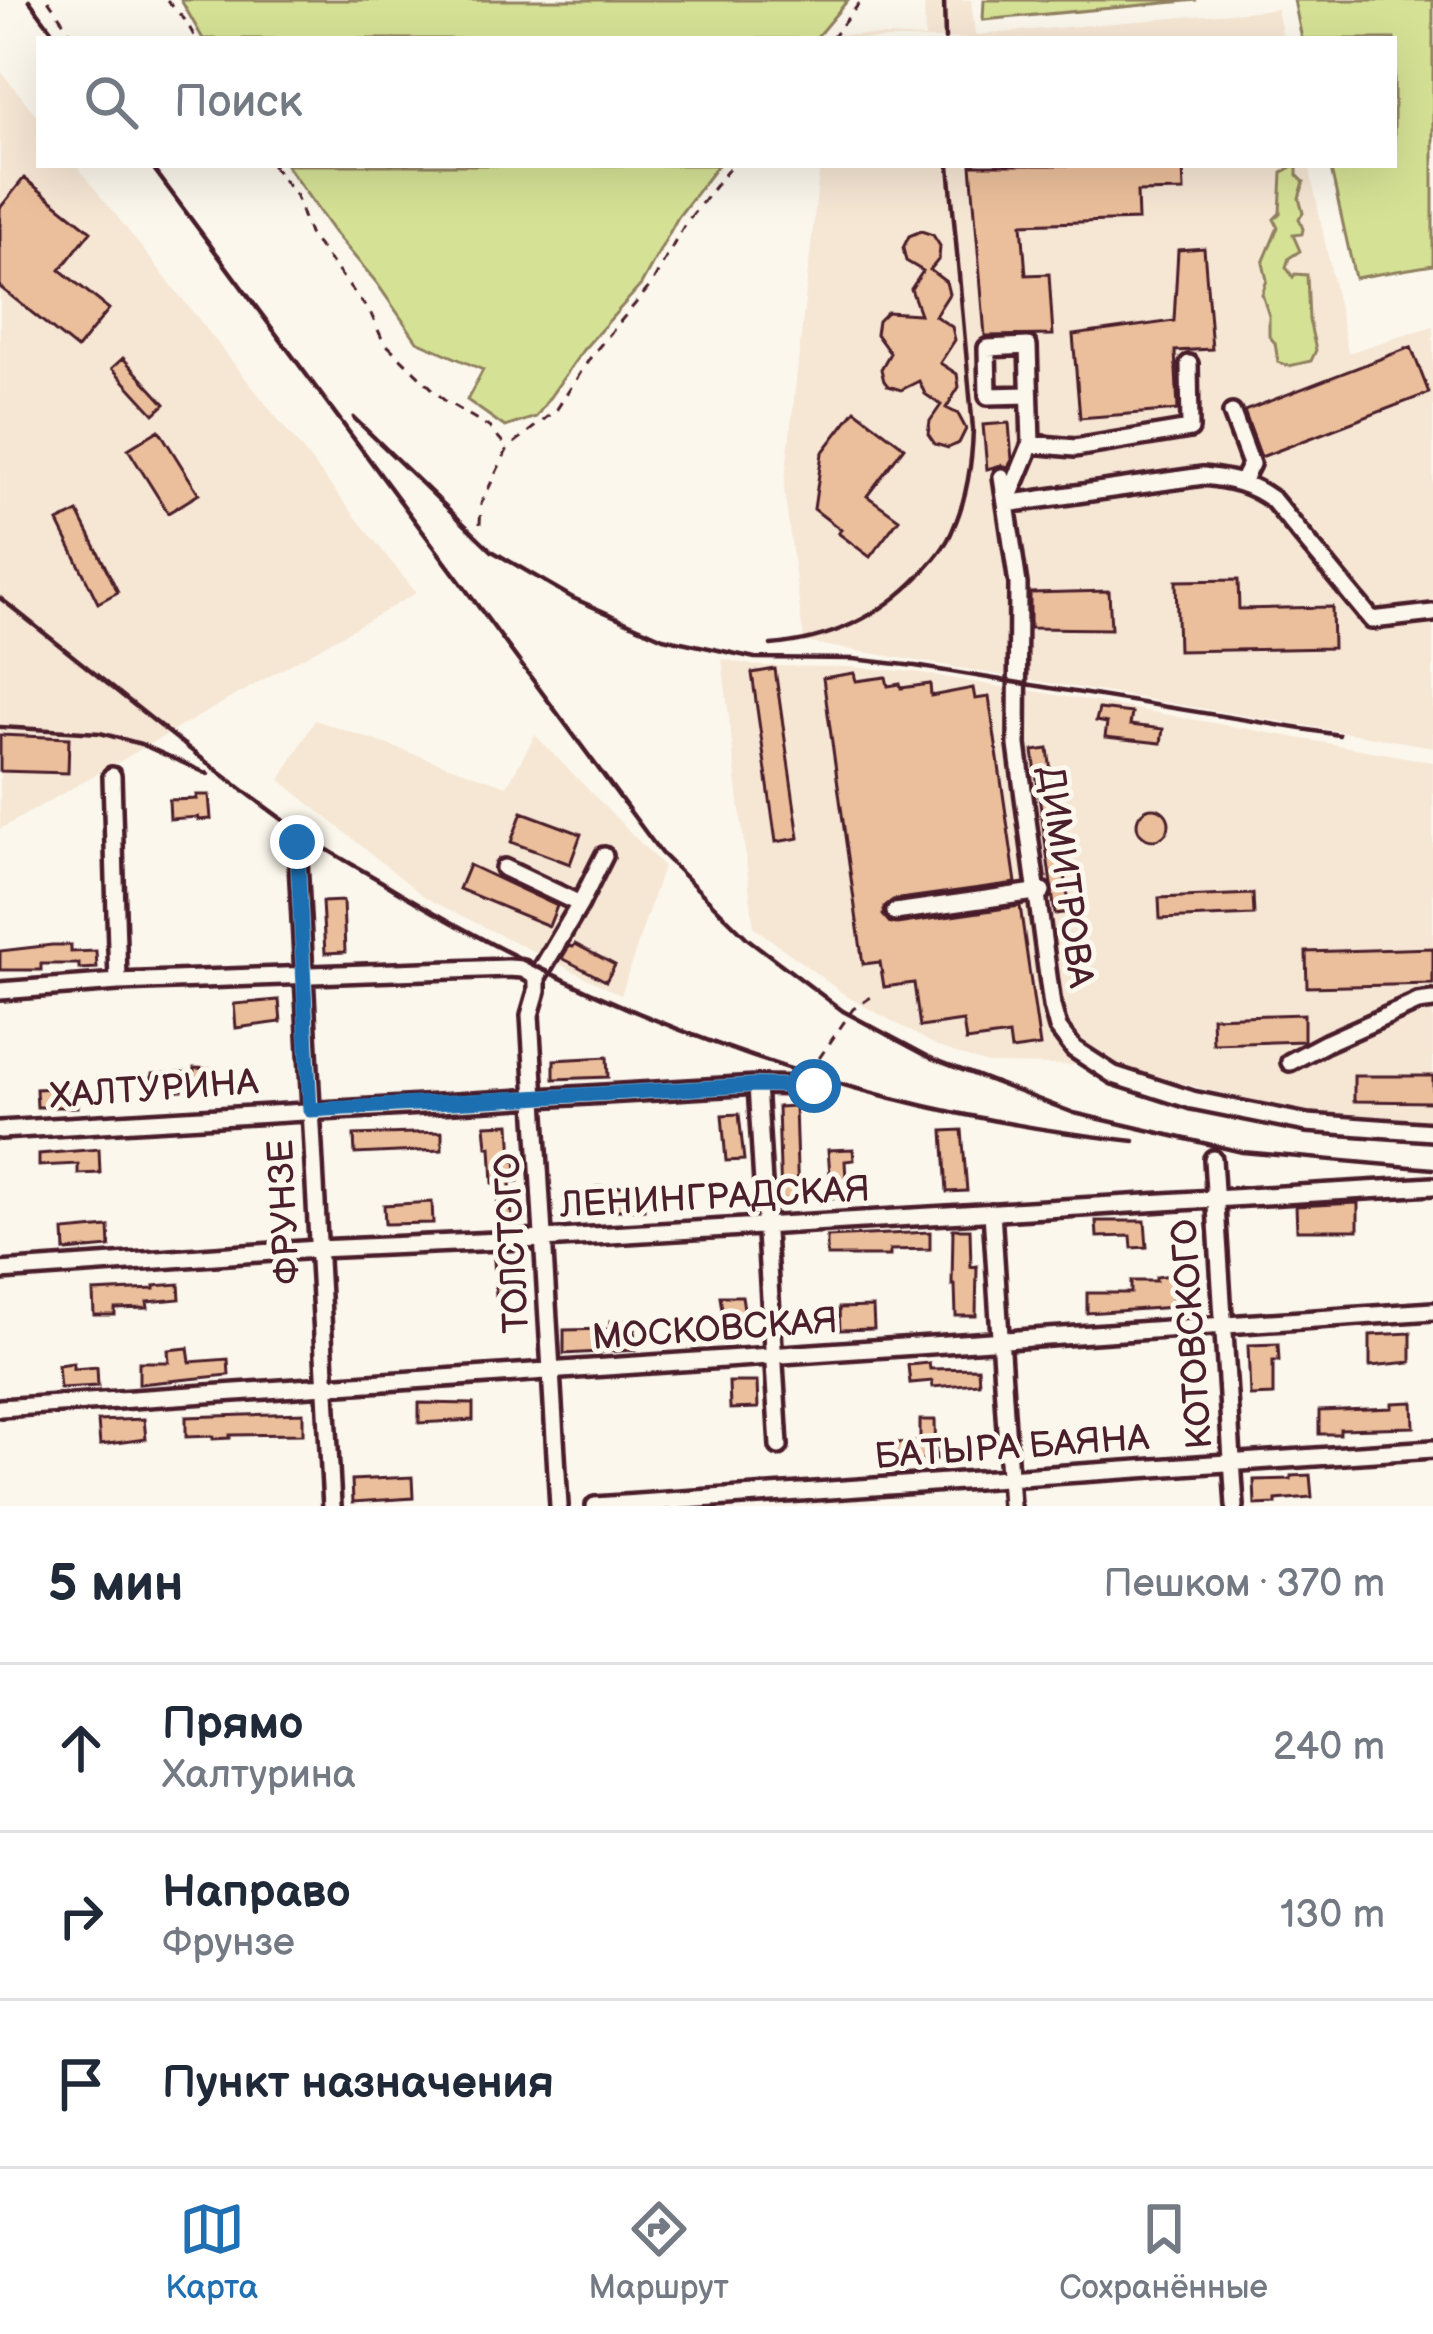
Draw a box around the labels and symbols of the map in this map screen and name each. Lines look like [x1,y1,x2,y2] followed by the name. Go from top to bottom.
[1028,764,1102,991] street label: ДИМИТРОВА
[270,815,324,869] route end
[787,1059,841,1113] route start
[48,1061,260,1119] street label: ХАЛТУРИНА
[260,1138,310,1286] street label: ФРУНЗЕ
[487,1152,539,1334] street label: ТОЛСТОГО
[558,1168,871,1228] street label: ЛЕНИНГРАДСКАЯ
[1164,1217,1222,1451] street label: КОТОВСКОГО
[591,1300,839,1360] street label: МОСКОВСКАЯ
[873,1417,1151,1479] street label: БАТЫРА БАЯНА

